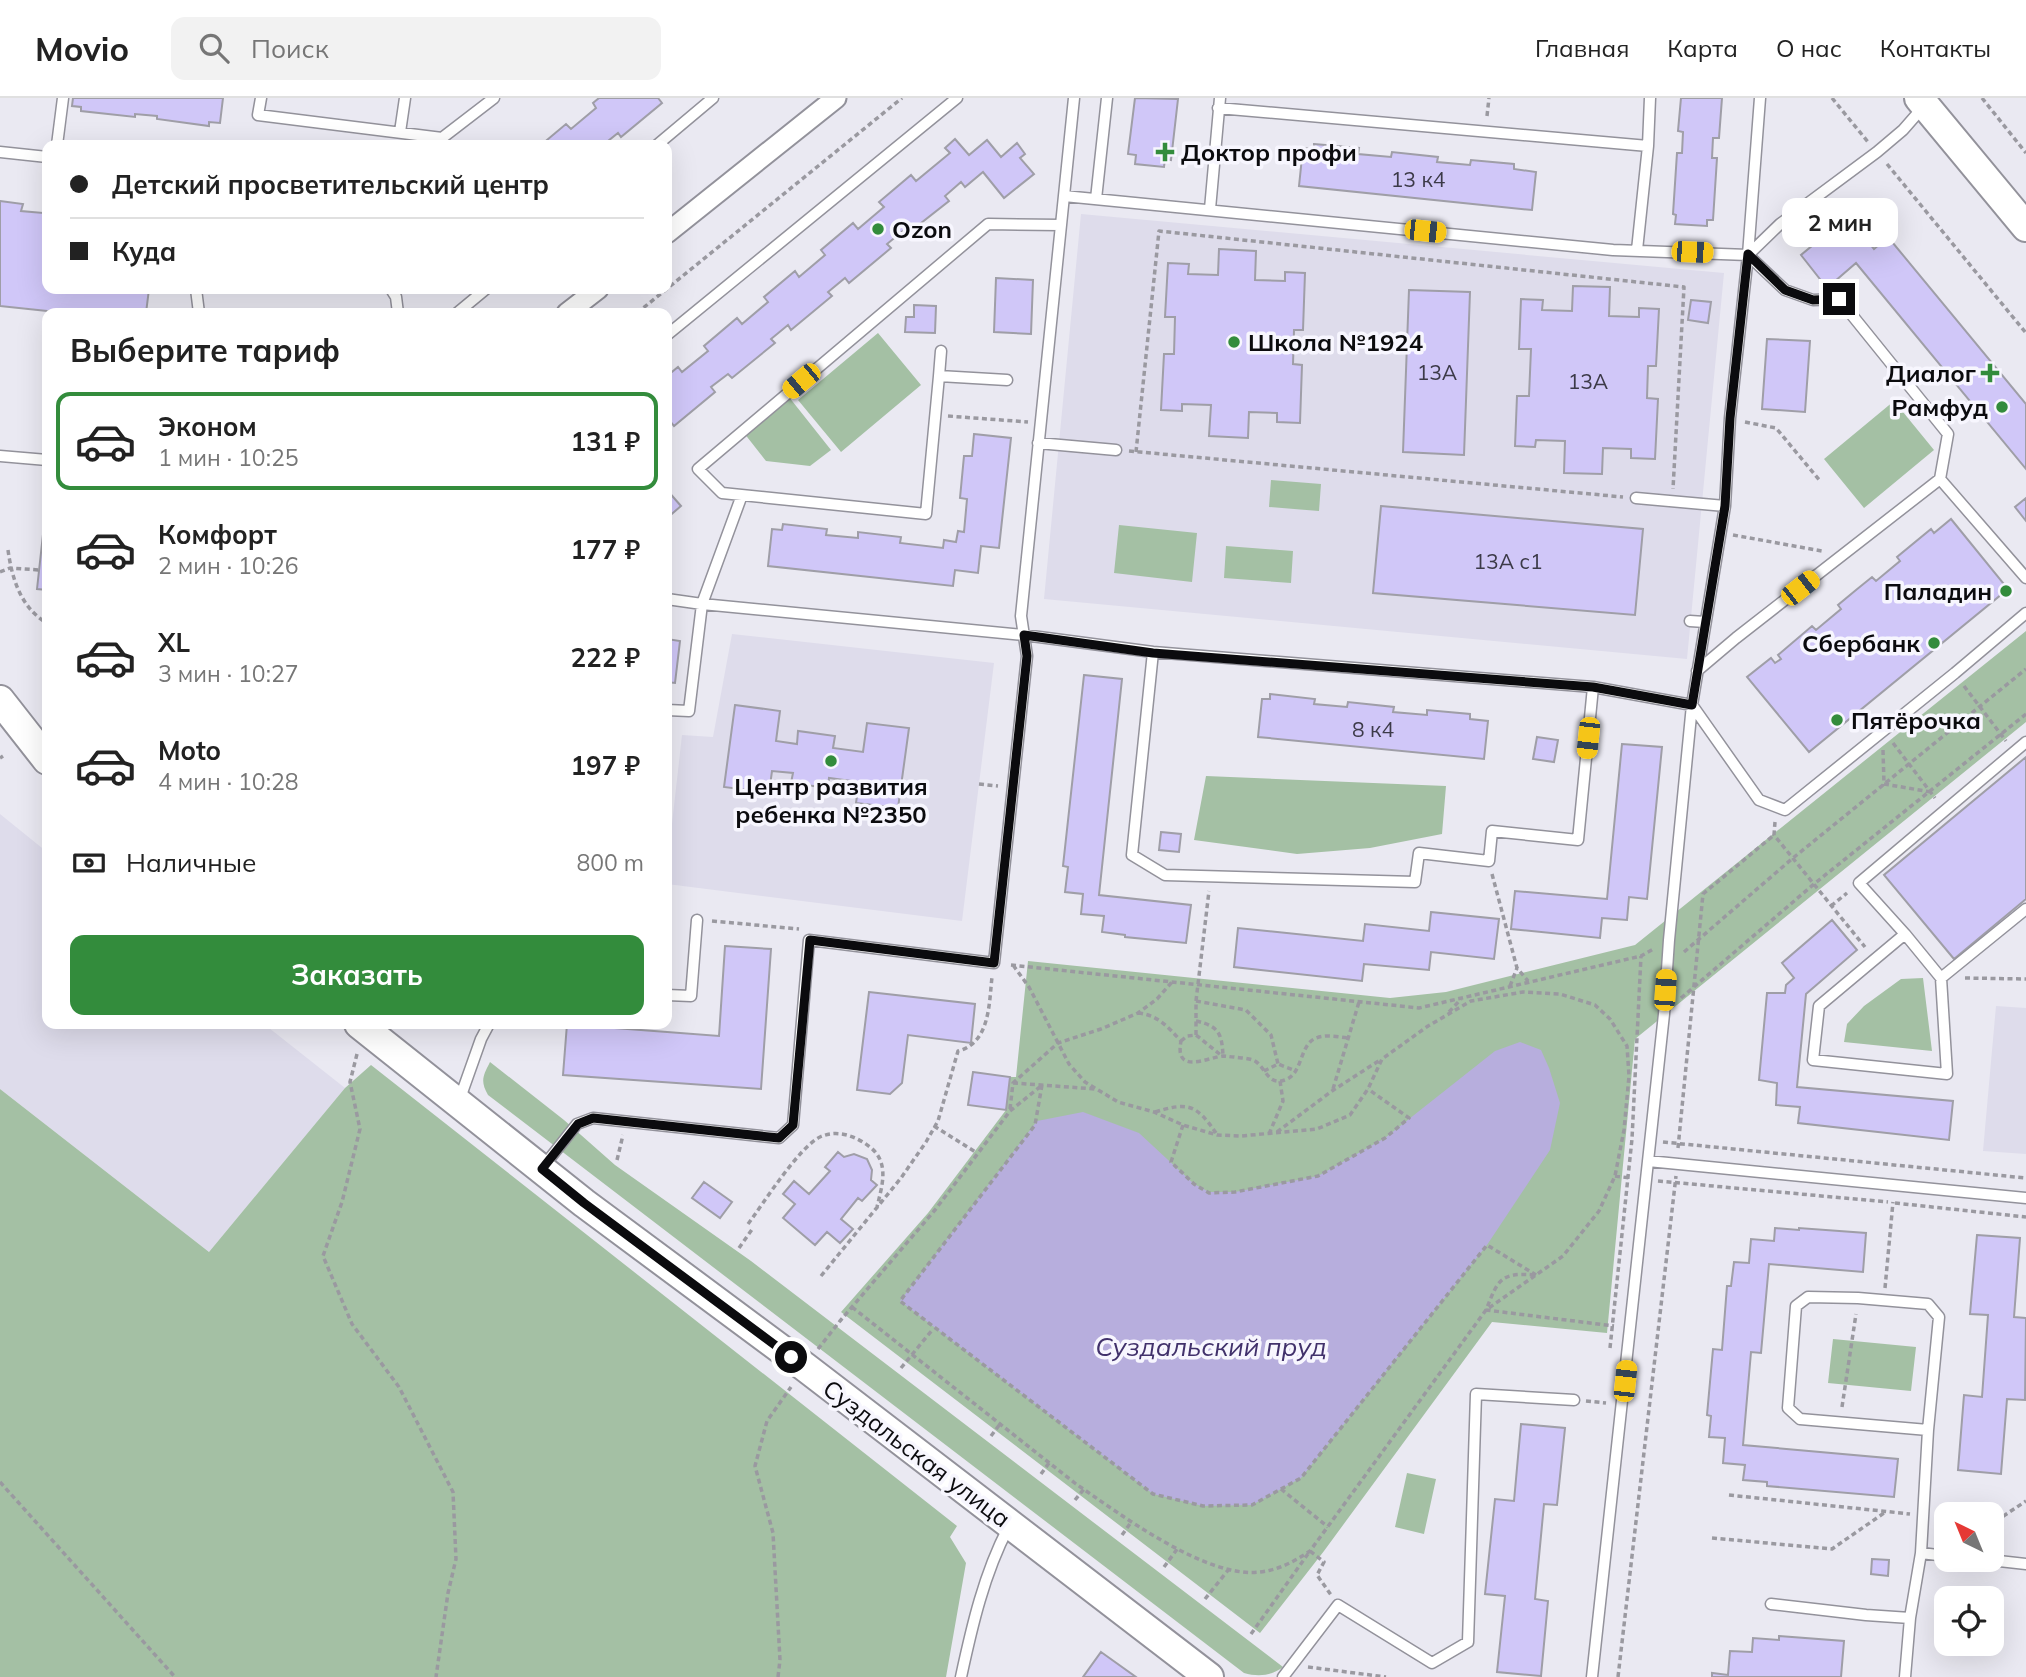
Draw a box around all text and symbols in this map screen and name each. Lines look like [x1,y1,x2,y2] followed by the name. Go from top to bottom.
[171,17,661,80] search box
[35,28,129,69] text: Movio
[195,29,233,67] icon: search
[251,32,329,65] text: Поиск
[1535,33,1629,63] text: Главная
[1667,33,1738,63] text: Карта
[1776,33,1842,63] text: О нас
[1880,33,1991,63] text: Контакты
[1181,137,1357,167] place label: Доктор профи
[1155,142,1175,162] marker: Доктор профи
[1391,166,1446,192] house number: 13 к4
[112,168,549,201] text: Детский просветительский центр
[1781,198,1897,246] callout: 2 мин
[1808,208,1872,237] text: 2 мин
[892,214,952,244] place label: Ozon
[1404,218,1447,244] car
[870,221,886,237] marker: Ozon
[112,235,176,268] text: Куда
[1671,241,1714,263] car
[1823,283,1855,315] route end
[1248,327,1423,357] place label: Школа №1924
[70,330,340,370] text: Выберите тариф
[1226,334,1242,350] marker: Школа №1924
[1886,358,1976,388] place label: Диалог
[779,359,824,403] car
[1417,359,1458,385] house number: 13А
[1982,365,1998,381] marker: Диалог
[1568,368,1609,394] house number: 13А
[1892,392,1988,422] place label: Рамфуд
[1994,399,2010,415] marker: Рамфуд
[74,410,137,473] icon: car
[158,410,257,443] text: Эконом
[570,425,640,458] text: 131 ₽
[158,443,298,472] text: 1 мин · 10:25
[74,518,137,581] icon: car
[158,518,277,551] text: Комфорт
[570,533,640,566] text: 177 ₽
[1473,548,1543,574] house number: 13A c1
[158,551,298,580] text: 2 мин · 10:26
[1777,567,1824,609] car
[1884,576,1992,606] place label: Паладин
[1998,583,2014,599] marker: Паладин
[74,626,137,689] icon: car
[158,626,190,659] text: XL
[1802,628,1920,658] place label: Сбербанк
[1926,635,1942,651] marker: Сбербанк
[570,641,640,674] text: 222 ₽
[158,659,298,688] text: 3 мин · 10:27
[1851,705,1981,735] place label: Пятёрочка
[1829,712,1845,728] marker: Пятёрочка
[1352,716,1394,742] house number: 8 к4
[1576,716,1601,760] car
[74,734,137,797] icon: car
[158,734,221,767] text: Moto
[570,749,640,782] text: 197 ₽
[823,753,839,769] marker: Центр развития ребенка №2350
[158,767,298,796] text: 4 мин · 10:28
[734,771,928,829] place label: Центр развития ребенка №2350
[70,844,108,882] icon: cash
[126,846,256,879] text: Наличные
[576,848,644,877] text: 800 m
[70,935,644,1015] button: Заказать
[1654,968,1677,1012] car
[1095,1330,1327,1363] water label: Суздальский пруд
[775,1341,807,1373] route start
[1613,1359,1638,1403] car
[817,1373,1017,1533] street label: Суздальская улица
[1934,1502,2004,1572] north arrow
[1934,1502,2004,1656] map controls
[1934,1586,2004,1656] button: locate

